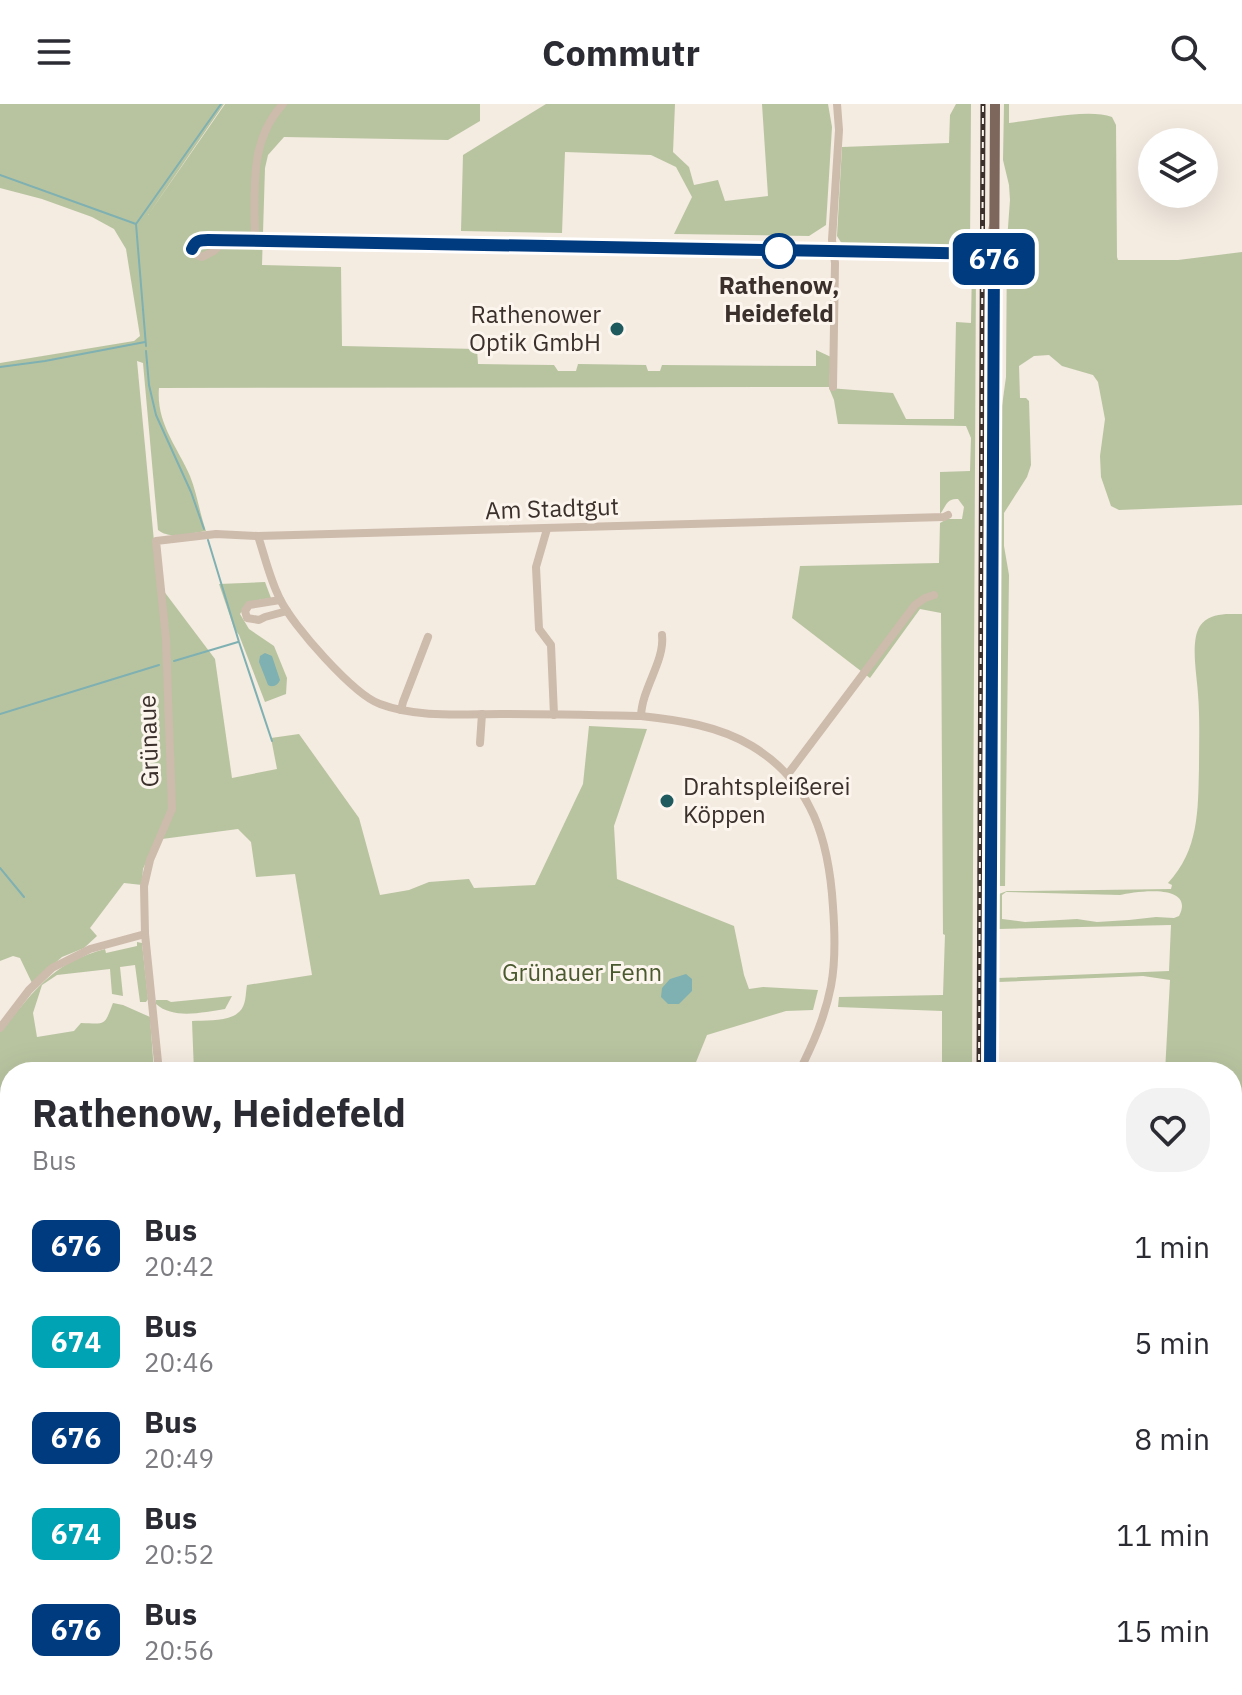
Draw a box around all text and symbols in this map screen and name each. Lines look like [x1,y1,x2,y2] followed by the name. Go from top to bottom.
[542,29,700,76] text: Commutr
[32,30,76,74] icon: menu
[1166,30,1210,74] icon: search
[1138,128,1218,208] map controls
[1138,128,1218,208] button: layers
[948,233,1040,285] line badge: 676
[762,234,796,268] marker: Rathenow, Heidefeld
[969,240,1019,277] text: 676
[719,269,839,329] place label: Rathenow, Heidefeld
[469,298,601,358] place label: Rathenower Optik GmbH
[608,320,626,338] marker: Rathenower Optik GmbH
[484,490,619,526] street label: Am Stadtgut
[130,694,166,788] street label: Grünaue
[683,770,850,830] place label: Drahtspleißerei Köppen
[658,792,676,810] marker: Drahtspleißerei Köppen
[502,956,662,988] park label: Grünauer Fenn
[32,1088,406,1137] text: Rathenow, Heidefeld
[1126,1088,1210,1172] button: heart
[32,1143,76,1177] text: Bus
[144,1210,197,1249] text: Bus
[51,1227,101,1264] text: 676
[1134,1227,1210,1266] text: 1 min
[144,1249,214,1283] text: 20:42
[144,1306,197,1345] text: Bus
[51,1323,101,1360] text: 674
[1134,1323,1210,1362] text: 5 min
[144,1345,214,1379] text: 20:46
[144,1402,197,1441] text: Bus
[51,1419,101,1456] text: 676
[1134,1419,1210,1458] text: 8 min
[144,1441,214,1475] text: 20:49
[144,1498,197,1537] text: Bus
[51,1515,101,1552] text: 674
[1116,1515,1210,1554] text: 11 min
[144,1537,214,1571] text: 20:52
[144,1594,197,1633] text: Bus
[51,1611,101,1648] text: 676
[1116,1611,1210,1650] text: 15 min
[144,1633,214,1667] text: 20:56

